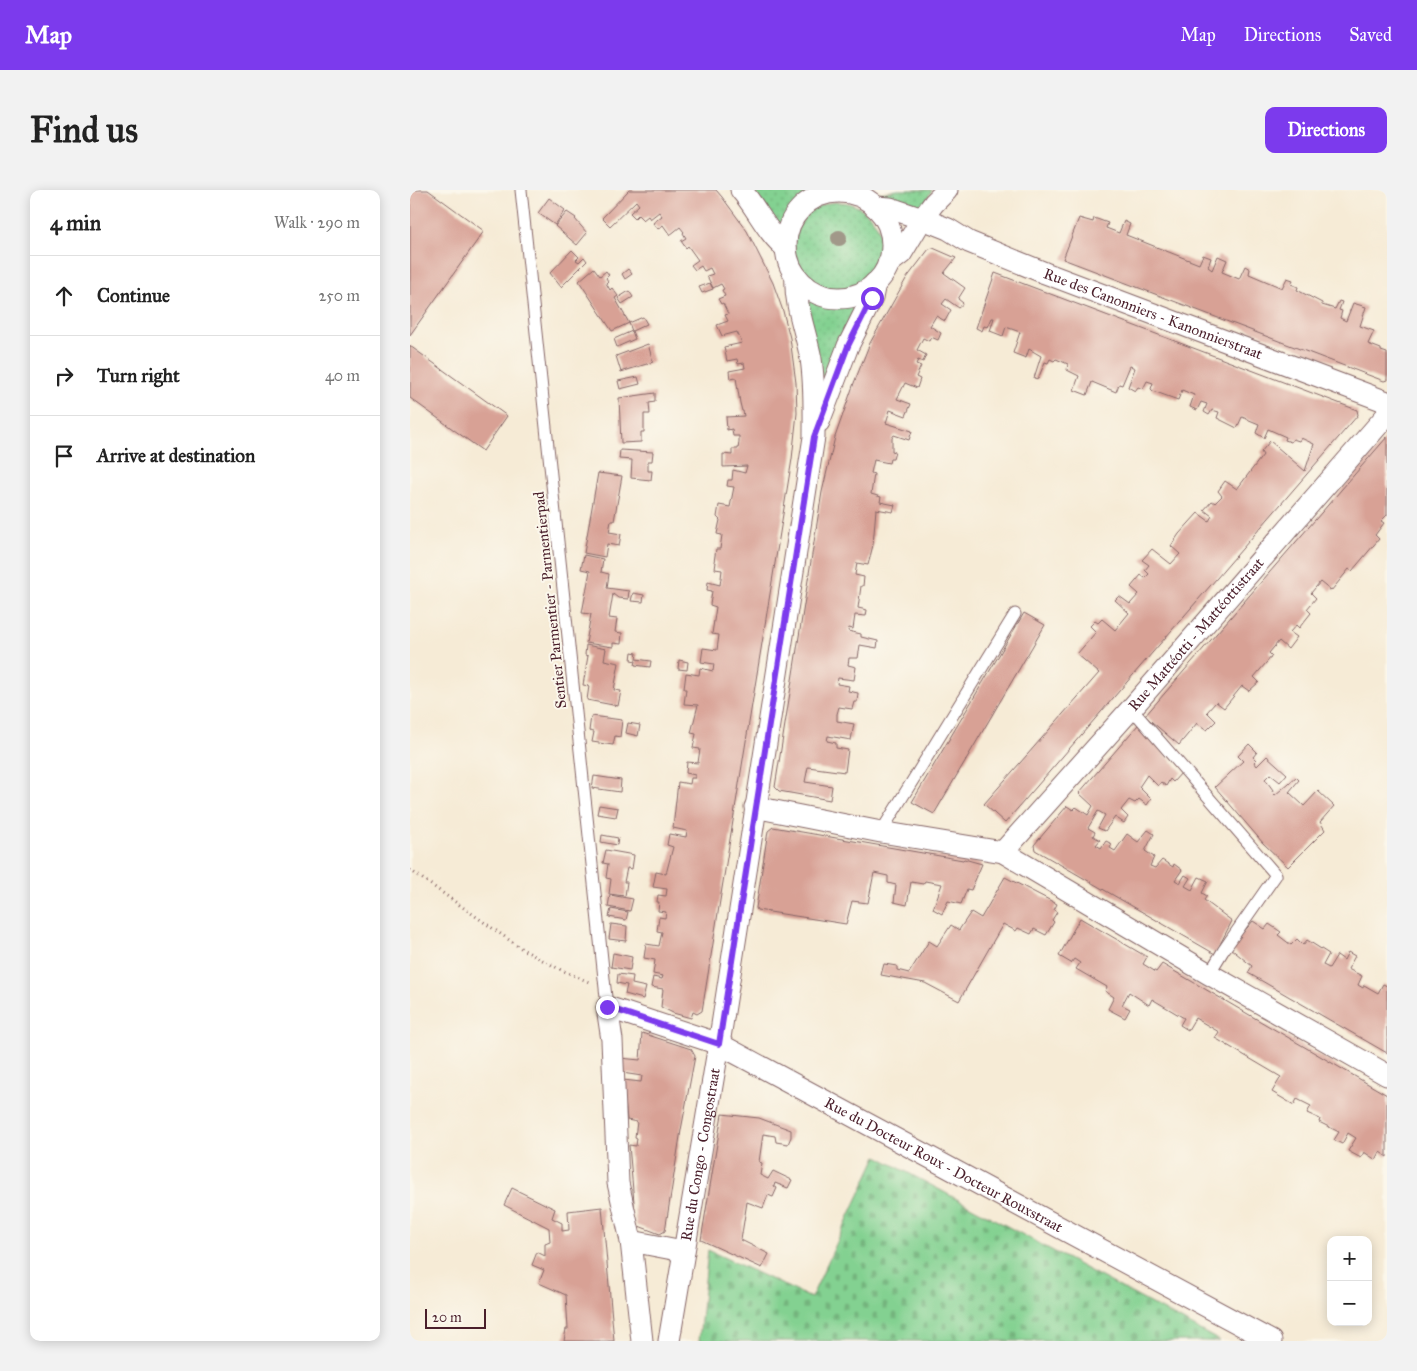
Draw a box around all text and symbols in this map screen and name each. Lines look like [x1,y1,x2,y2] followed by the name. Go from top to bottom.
[25,20,72,50] text: Map
[1180,24,1216,46] text: Map
[1244,24,1321,46] text: Directions
[1349,24,1392,46] text: Saved
[1265,107,1387,153] button: Directions
[30,109,138,152] text: Find us
[50,210,101,236] text: 4 min
[274,213,360,232] text: Walk · 290 m
[1041,264,1266,363] street label: Rue des Canonniers - Kanonnierstraat
[50,282,78,310] icon: ahead
[97,284,170,307] text: Continue
[319,286,360,305] text: 250 m
[861,287,884,310] route start
[50,362,78,390] icon: right
[97,364,180,387] text: Turn right
[325,366,360,385] text: 40 m
[50,442,78,470] icon: arrive
[97,444,255,467] text: Arrive at destination
[530,490,570,709] street label: Sentier Parmentier - Parmentierpad
[1124,553,1268,714] street label: Rue Mattéotti - Mattéottistraat
[596,996,619,1019] route end
[677,1066,724,1243] street label: Rue du Congo - Congostraat
[821,1093,1066,1237] street label: Rue du Docteur Roux - Docteur Rouxstraat
[1327,1236,1372,1326] map controls
[1327,1236,1372,1281] button: +
[1327,1281,1372,1326] button: −
[425,1306,486,1329] scale bar
[432,1309,462,1326] text: 20 m

